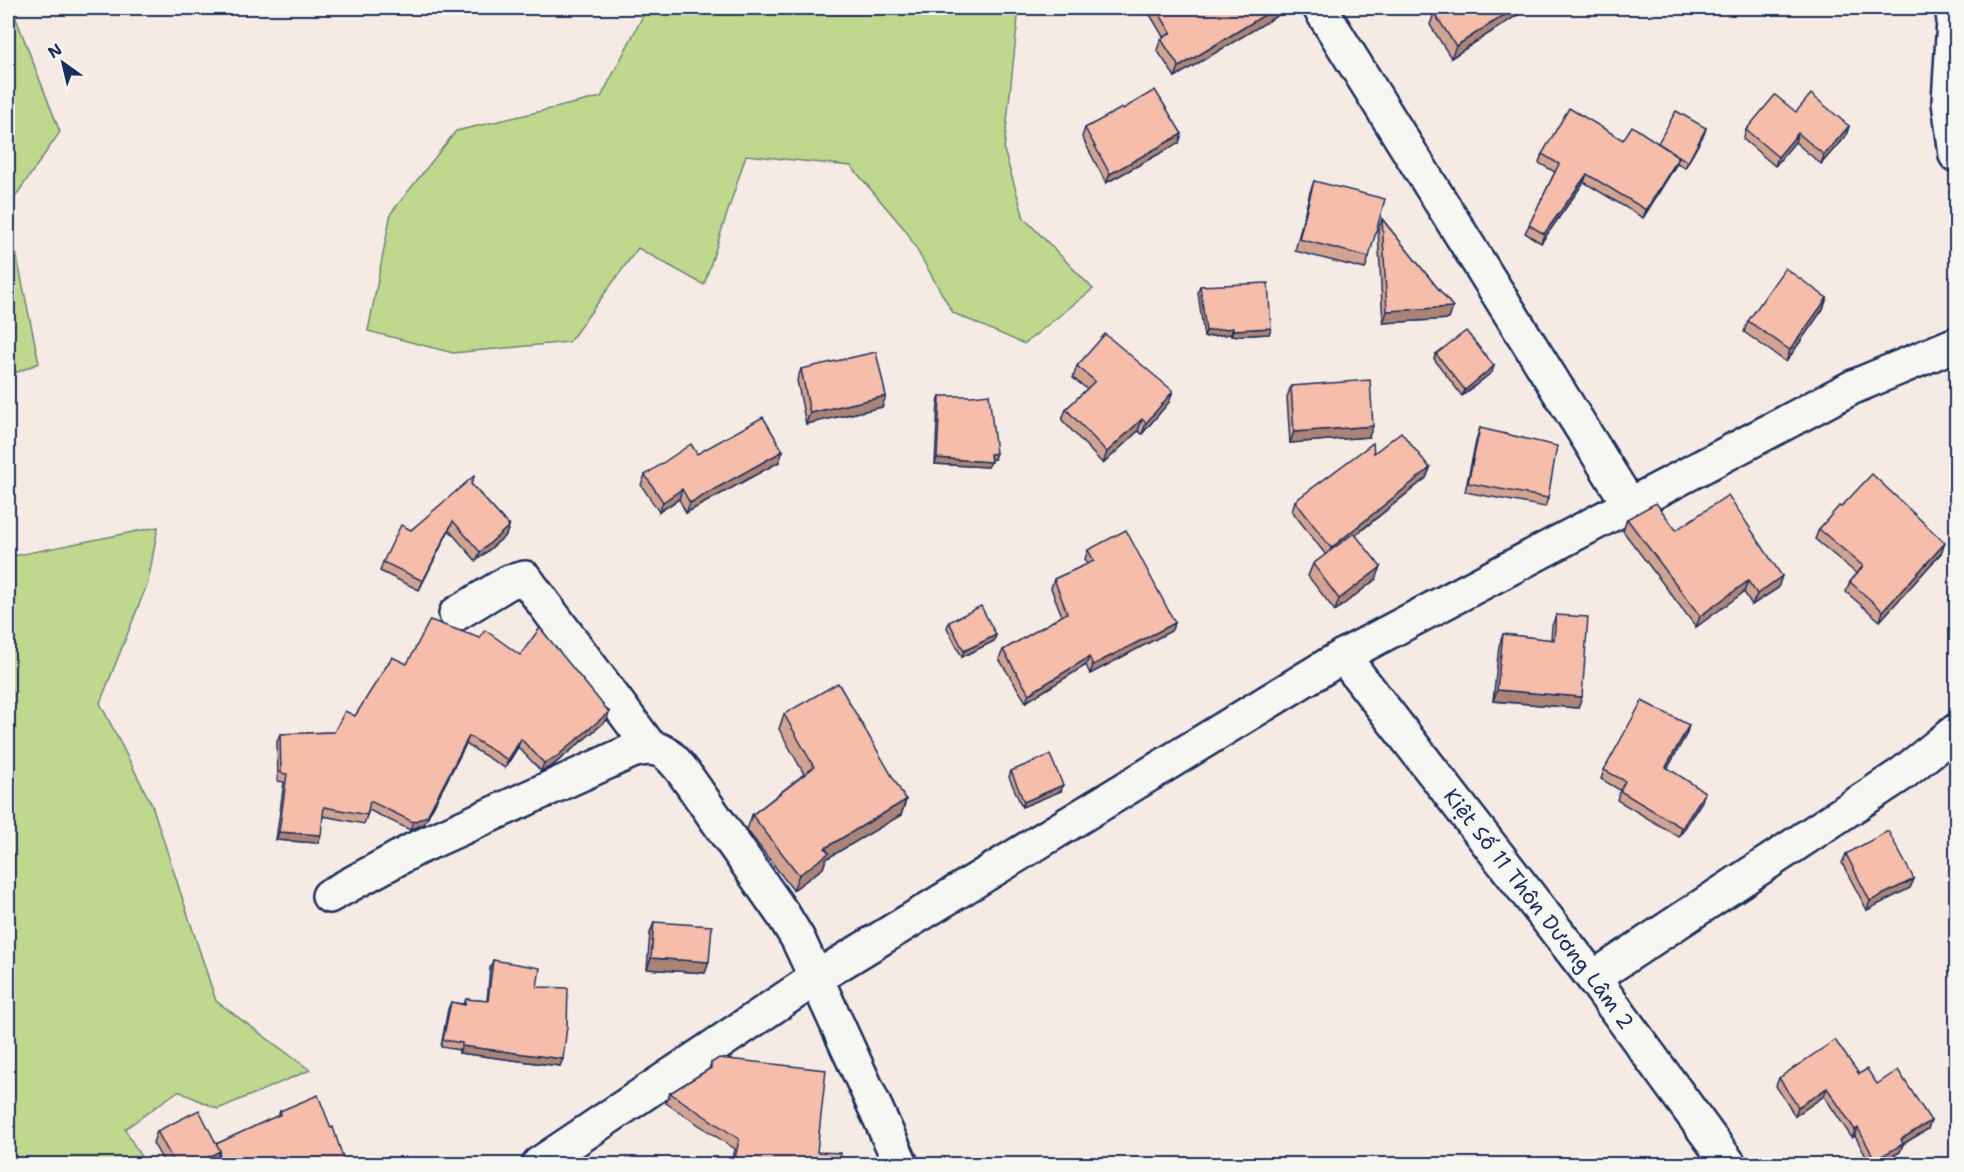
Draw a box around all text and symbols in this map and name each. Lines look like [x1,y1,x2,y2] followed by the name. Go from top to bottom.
[33,33,93,93] north arrow
[44,39,66,63] text: N
[1437,783,1640,1035] street label: Kiệt Số 11 Thôn Dương Lâm 2

